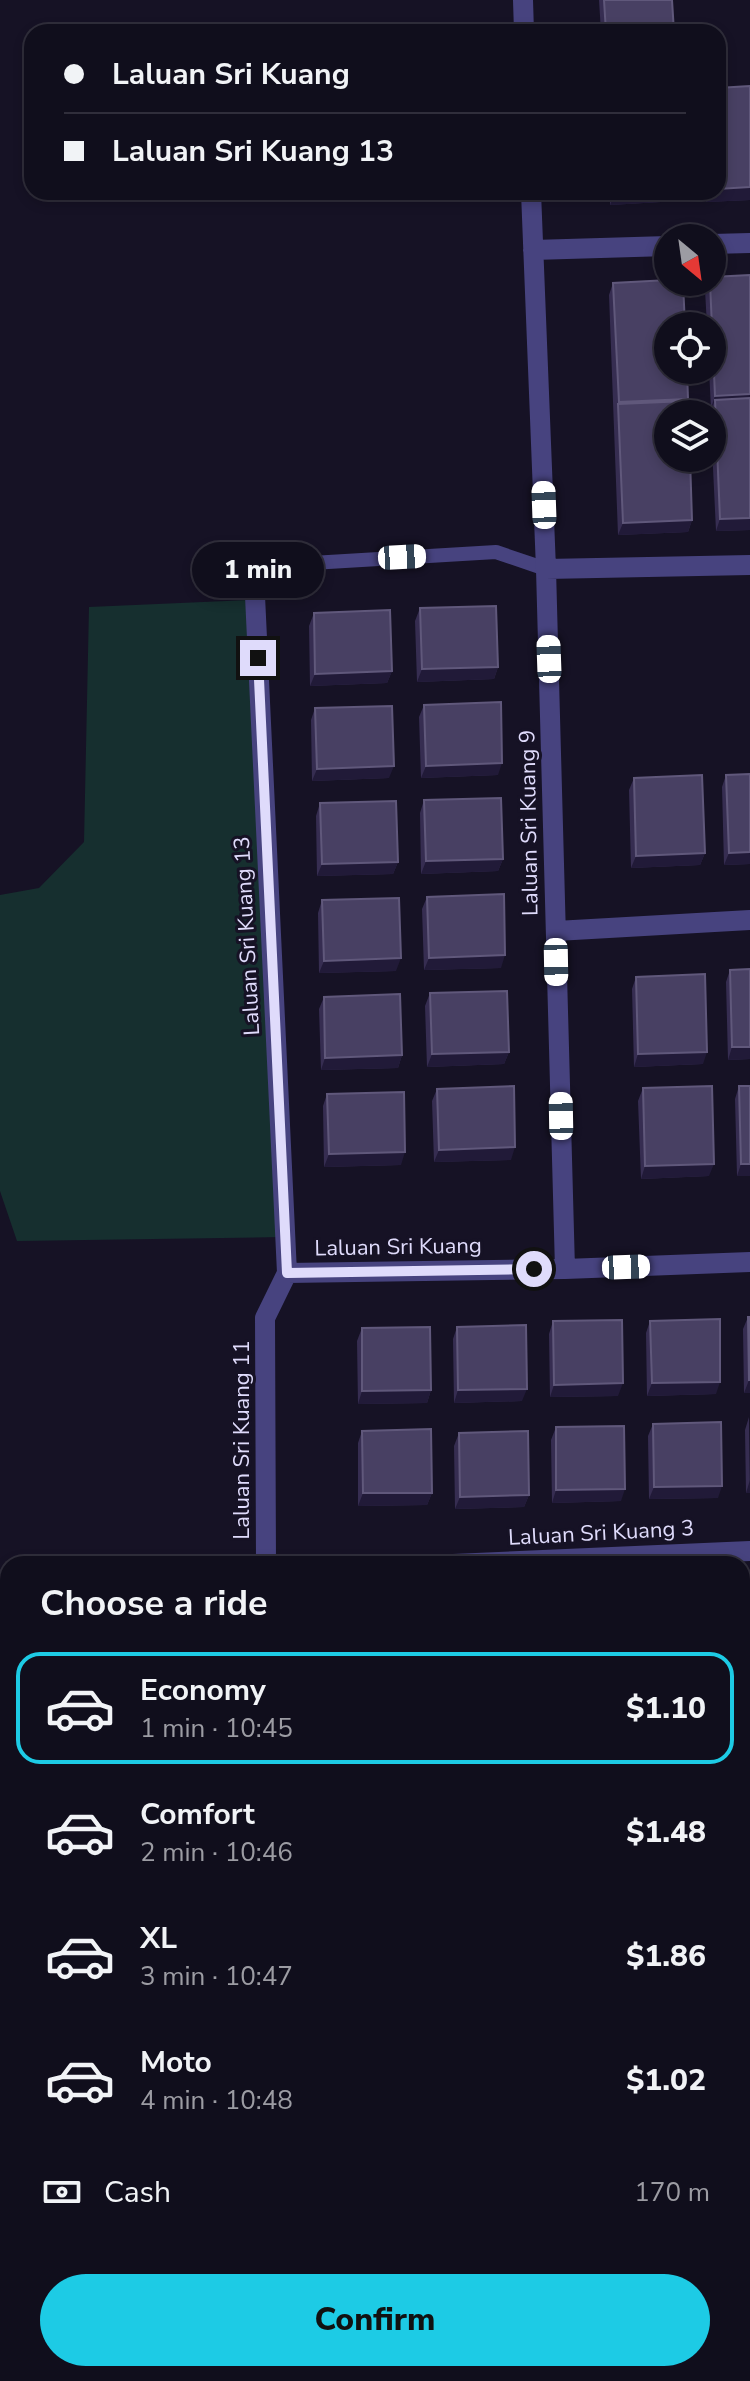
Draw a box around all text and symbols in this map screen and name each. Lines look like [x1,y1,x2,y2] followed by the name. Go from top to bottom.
[112,54,350,95] text: Laluan Sri Kuang
[112,131,394,172] text: Laluan Sri Kuang 13
[654,224,726,296] north arrow
[654,224,726,472] map controls
[654,312,726,384] button: locate
[654,400,726,472] button: layers
[531,481,557,529] car
[192,542,324,598] callout: 1 min
[377,544,427,570] car
[224,552,292,587] text: 1 min
[536,635,562,683] car
[240,640,276,676] route end
[512,730,546,916] street label: Laluan Sri Kuang 9
[227,836,267,1036] street label: Laluan Sri Kuang 13
[544,938,568,986] car
[549,1092,573,1140] car
[314,1231,482,1263] street label: Laluan Sri Kuang
[516,1251,552,1287] route start
[602,1254,650,1280] car
[227,1340,257,1540] street label: Laluan Sri Kuang 11
[507,1513,695,1553] street label: Laluan Sri Kuang 3
[40,1579,268,1628] text: Choose a ride
[140,1670,266,1711] text: Economy
[44,1672,116,1744] icon: car
[626,1688,706,1729] text: $1.10
[140,1711,293,1746] text: 1 min · 10:45
[140,1794,255,1835] text: Comfort
[44,1796,116,1868] icon: car
[626,1812,706,1853] text: $1.48
[140,1835,293,1870] text: 2 min · 10:46
[140,1918,177,1959] text: XL
[44,1920,116,1992] icon: car
[626,1936,706,1977] text: $1.86
[140,1959,293,1994] text: 3 min · 10:47
[140,2042,212,2083] text: Moto
[44,2044,116,2116] icon: car
[626,2060,706,2101] text: $1.02
[140,2083,293,2118] text: 4 min · 10:48
[40,2170,84,2214] icon: cash
[104,2172,171,2213] text: Cash
[634,2175,710,2210] text: 170 m
[40,2274,710,2366] button: Confirm

